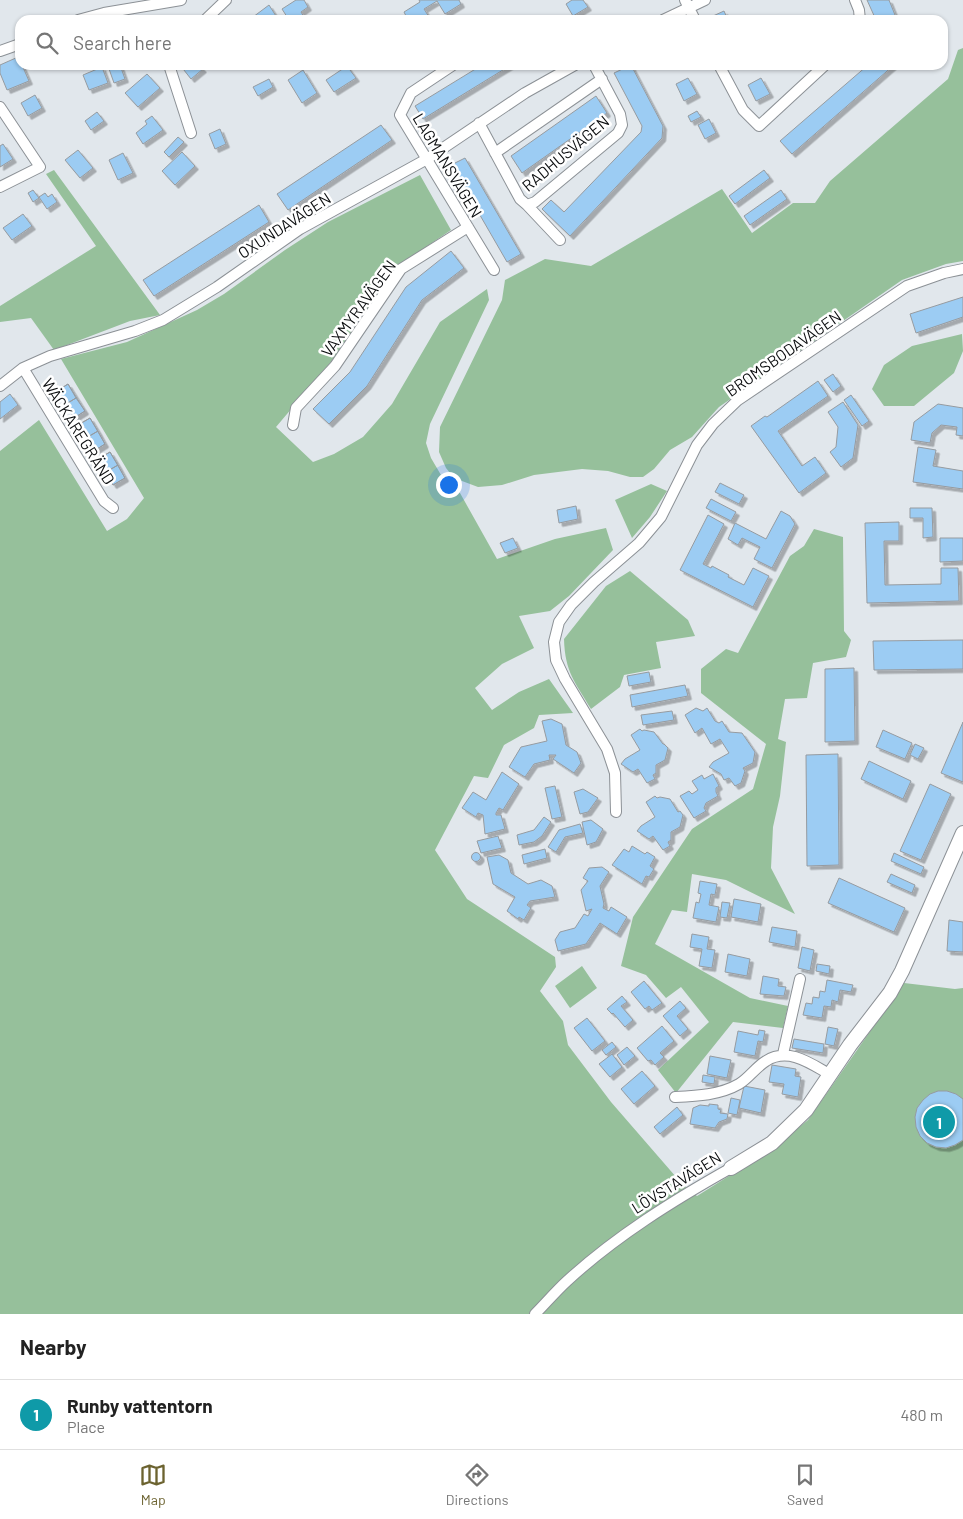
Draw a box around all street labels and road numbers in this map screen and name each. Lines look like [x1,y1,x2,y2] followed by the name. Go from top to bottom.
[409,110,487,220] street label: LAGMANSVÄGEN
[518,111,612,195] street label: RADHUSVÄGEN
[234,188,334,262] street label: OXUNDAVÄGEN
[317,256,399,360] street label: VAXMYRAVÄGEN
[722,306,844,400] street label: BROMSBODAVÄGEN
[39,374,119,488] street label: WÄCKAREGRÄND
[628,1147,724,1217] street label: LÖVSTAVÄGEN

